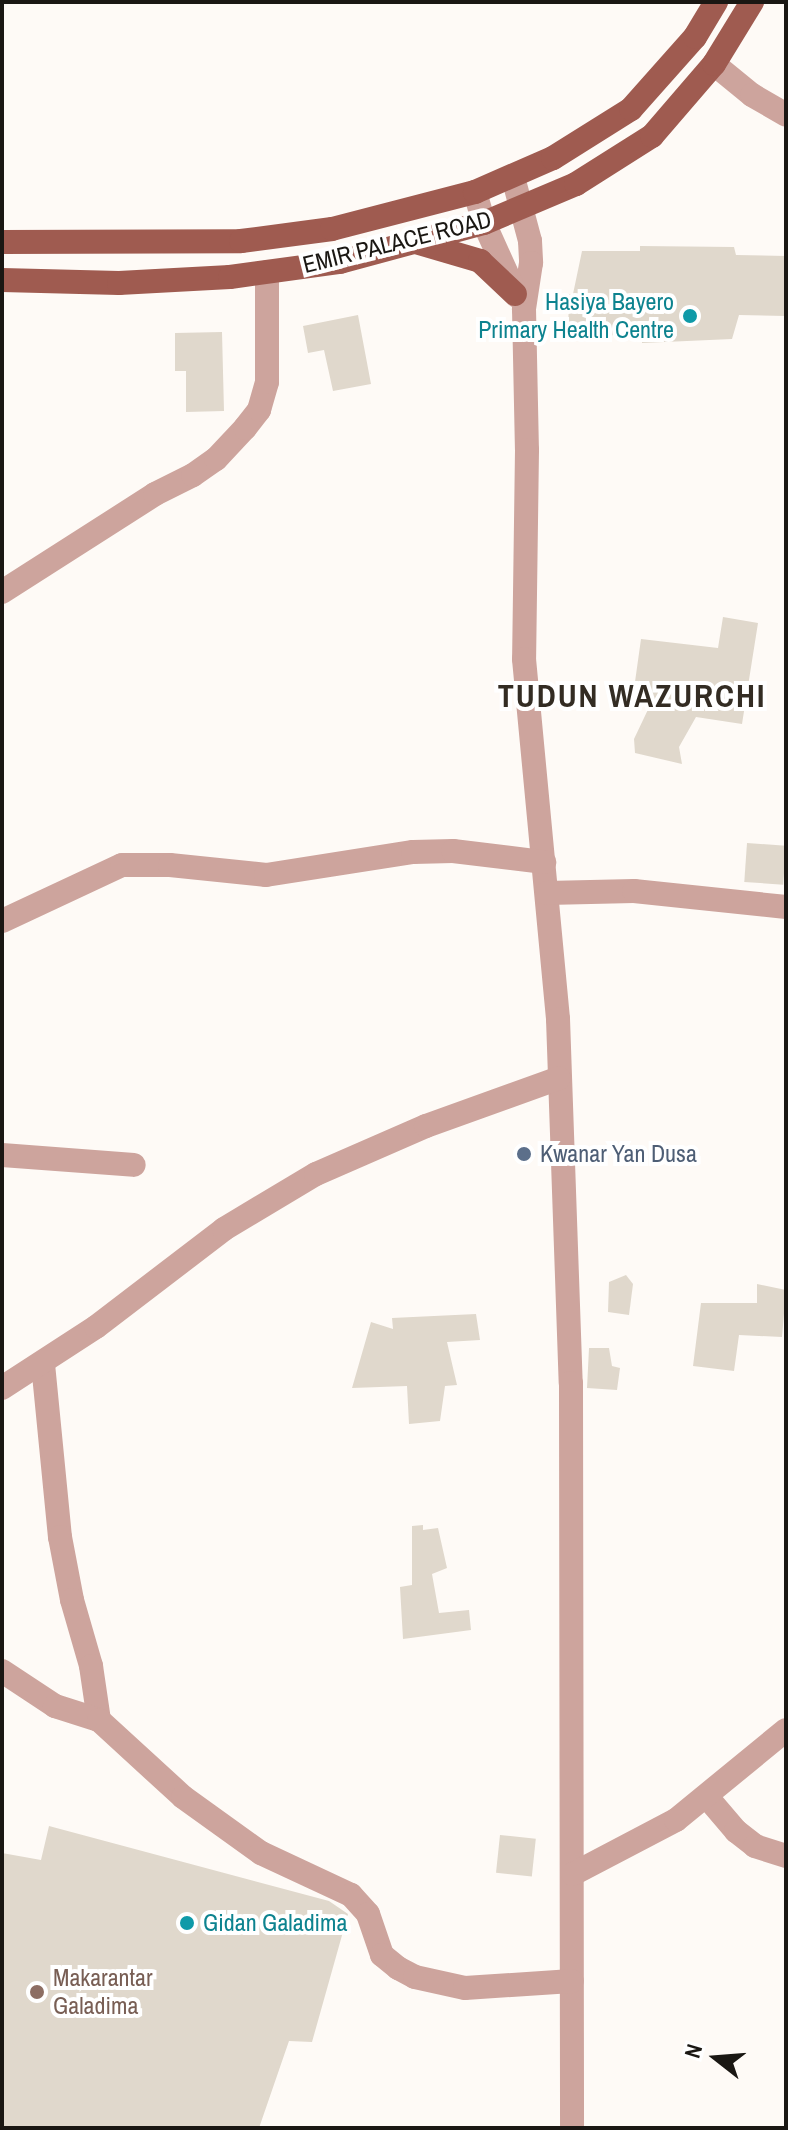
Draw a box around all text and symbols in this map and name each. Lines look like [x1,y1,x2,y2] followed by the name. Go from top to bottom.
[300,205,494,279] street label: EMIR PALACE ROAD
[478,288,674,344] place label: Hasiya Bayero Primary Health Centre
[681,307,699,325] marker: Hasiya Bayero Primary Health Centre
[498,677,766,715] district label: TUDUN WAZURCHI
[540,1140,697,1168] place label: Kwanar Yan Dusa
[515,1145,533,1163] marker: Kwanar Yan Dusa
[203,1909,347,1937] place label: Gidan Galadima
[178,1914,196,1932] marker: Gidan Galadima
[53,1964,153,2020] place label: Makarantar Galadima
[28,1983,46,2001] marker: Makarantar Galadima
[676,2018,756,2098] north arrow
[677,2040,709,2062] text: N

